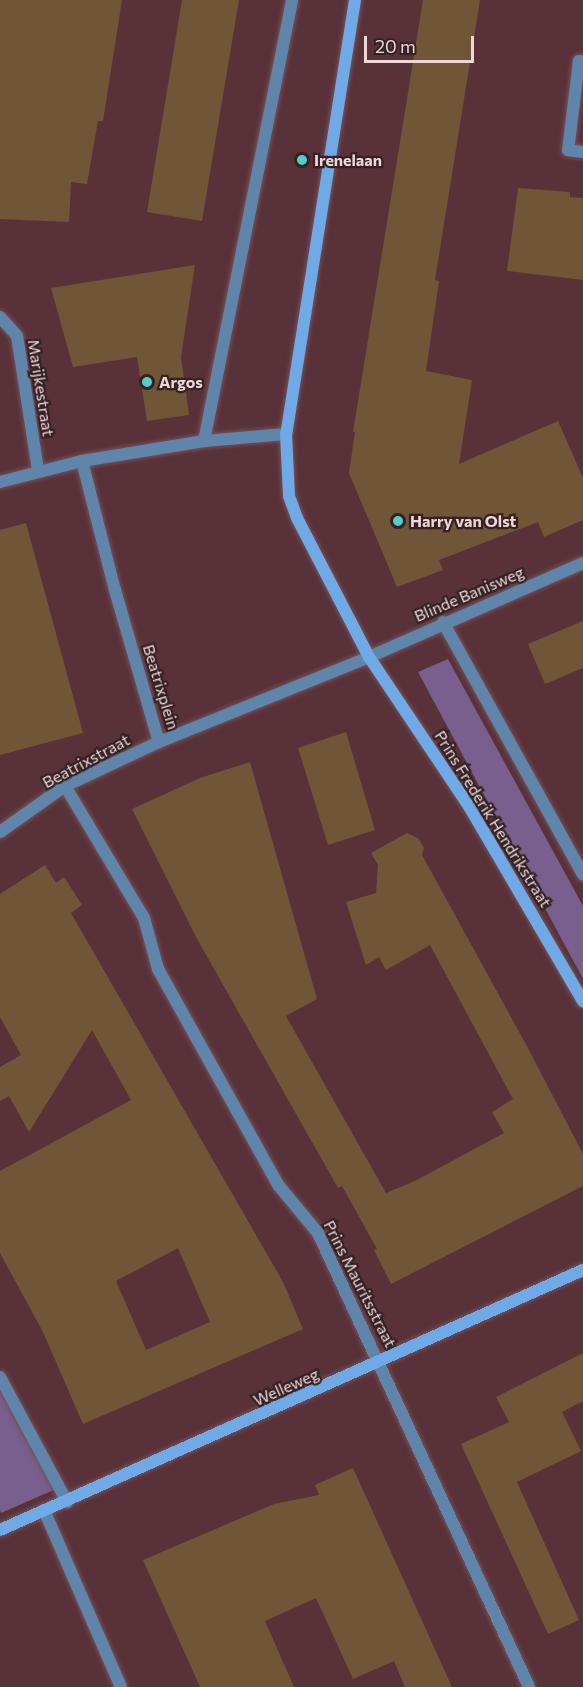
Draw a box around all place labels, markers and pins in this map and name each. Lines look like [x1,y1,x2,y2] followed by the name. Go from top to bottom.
[314,150,382,170] place label: Irenelaan
[295,153,309,167] marker: Irenelaan
[159,372,203,392] place label: Argos
[140,375,154,389] marker: Argos
[410,511,516,531] place label: Harry van Olst
[391,514,405,528] marker: Harry van Olst

